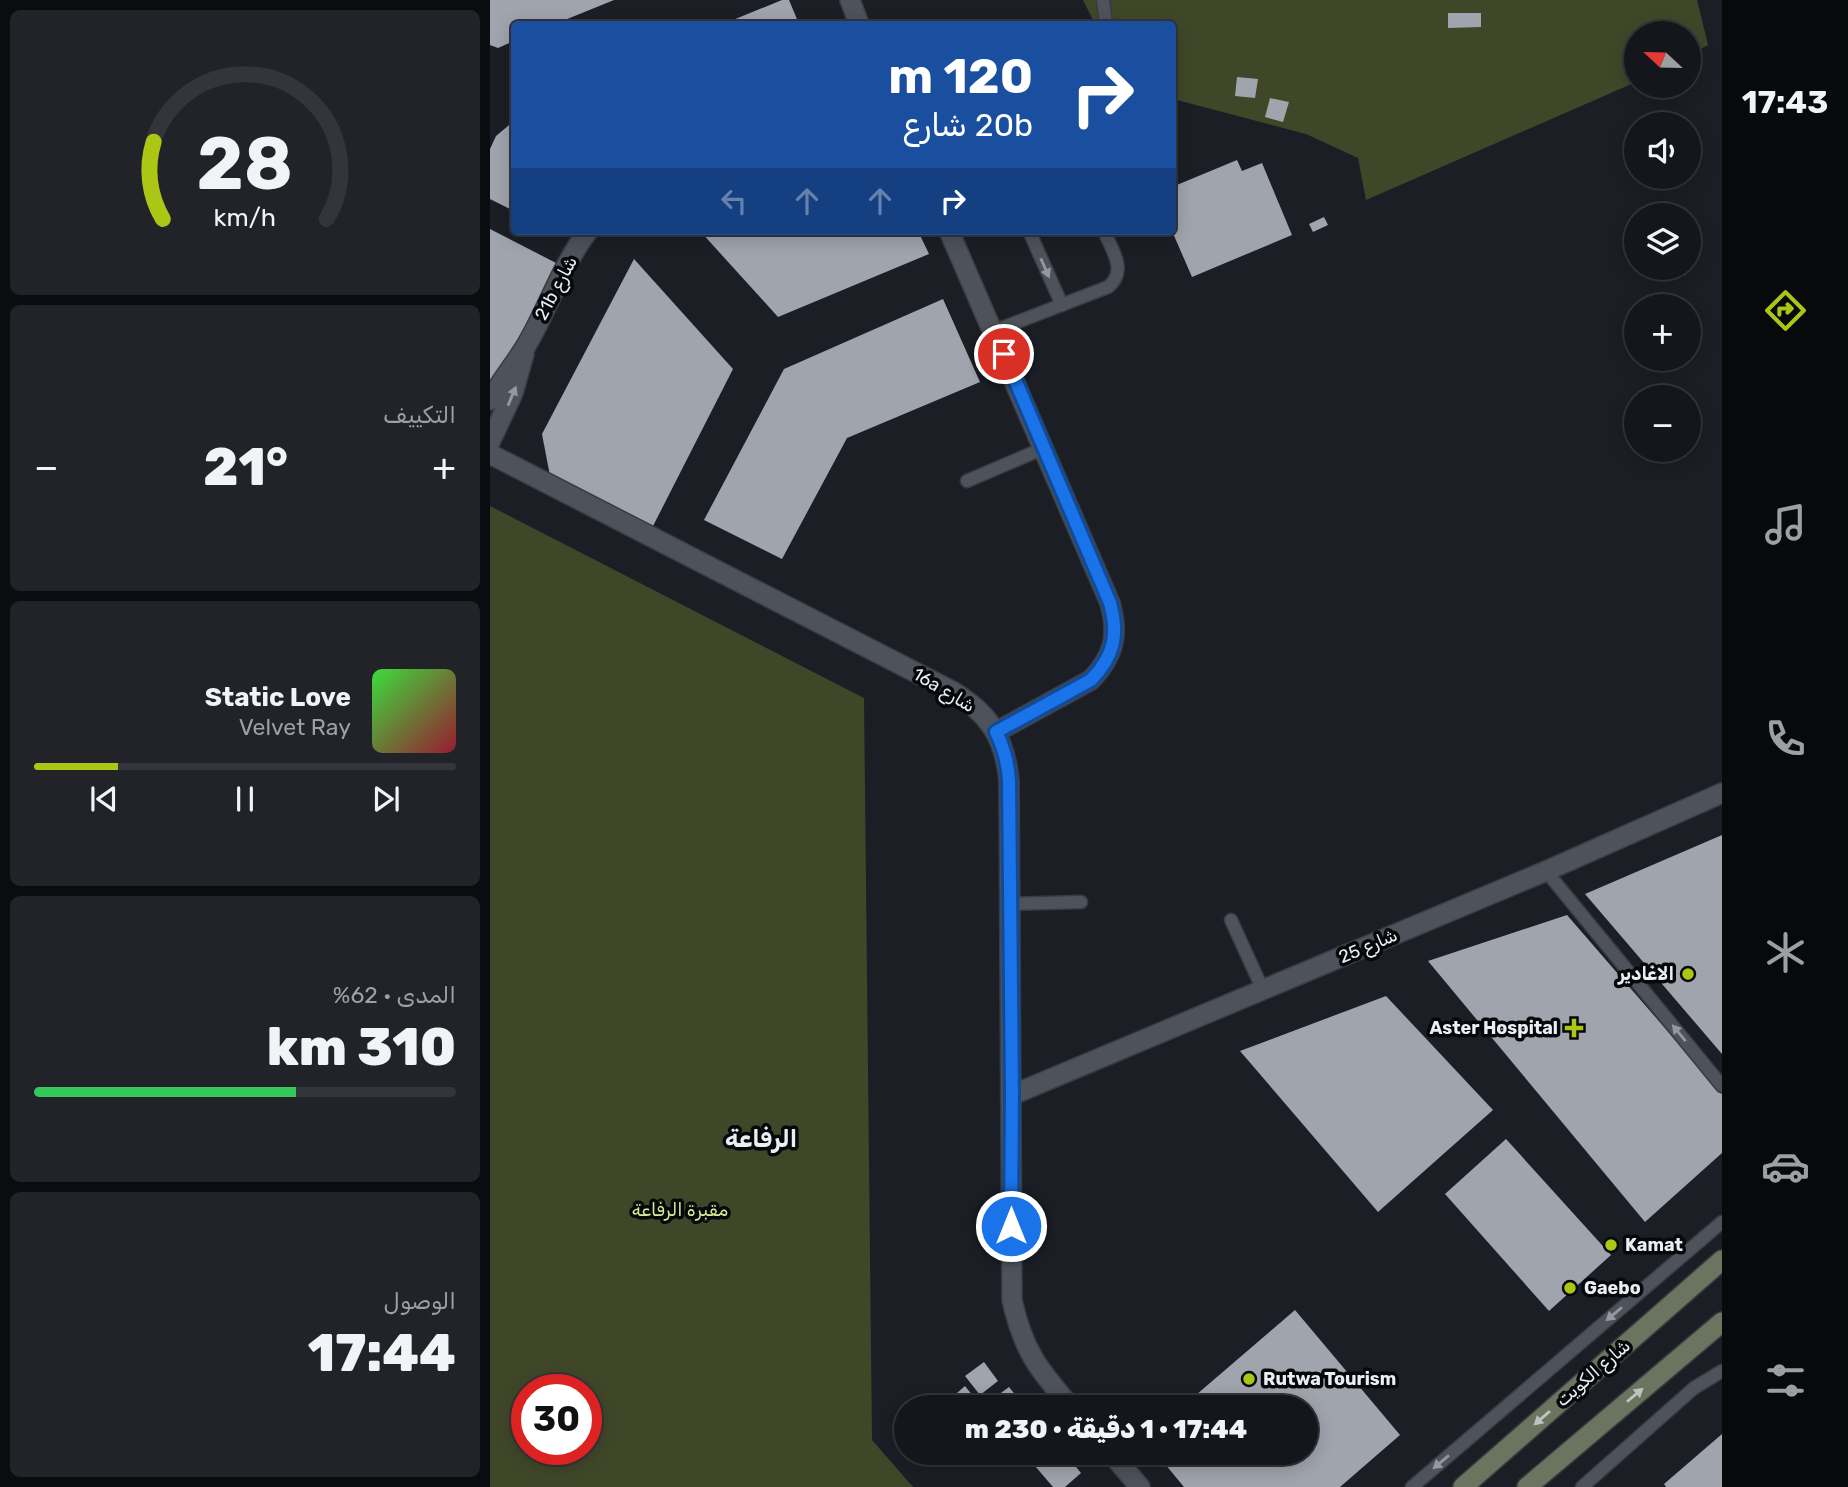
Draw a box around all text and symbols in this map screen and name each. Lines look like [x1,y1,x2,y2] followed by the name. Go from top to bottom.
[1624,21,1701,98] north arrow
[1624,21,1701,462] map controls
[888,47,1033,105] text: 120 m
[1057,49,1148,140] icon: right
[1742,83,1828,121] text: 17:43
[903,106,1033,144] text: 20b شارع
[1624,112,1701,189] button: sound
[197,121,293,207] text: 28
[715,182,753,220] icon: left
[788,182,826,220] icon: ahead
[861,182,899,220] icon: ahead
[934,182,972,220] icon: right
[214,203,276,232] text: km/h
[1624,203,1701,280] button: layers
[530,252,583,324] street label: 21b شارع
[1040,258,1051,279] one-way arrow
[1761,286,1810,335] icon: directions
[1624,294,1701,371] button: +
[974,324,1034,384] pin
[985,335,1023,373] icon: arrive
[507,385,518,406] one-way arrow
[1624,385,1701,462] button: −
[383,401,456,429] text: التكييف
[203,436,288,498] text: 21°
[34,444,59,490] text: −
[432,444,456,490] text: +
[1761,500,1810,549] icon: music
[908,663,979,718] street label: 16a شارع
[205,682,351,713] text: Static Love
[239,713,351,741] text: Velvet Ray
[1761,714,1810,763] icon: phone
[85,780,123,818] icon: previous
[226,780,264,818] icon: pause
[367,780,405,818] icon: next
[1335,924,1401,969] street label: شارع 25
[1761,928,1810,977] icon: climate
[1617,963,1674,985] place label: الاغادیر
[1680,966,1696,982] marker: الاغادیر
[333,981,456,1009] text: المدى · 62%
[267,1016,456,1078] text: 310 km
[1429,1017,1558,1039] place label: Aster Hospital
[1564,1018,1584,1038] marker: Aster Hospital
[1671,1024,1686,1042] one-way arrow
[725,1125,797,1153] district label: الرفاعة
[1761,1142,1810,1191] icon: car
[974,1189,1048,1263] position arrow
[632,1199,728,1221] park label: مقبرة الرفاعة
[1625,1234,1683,1256] place label: Kamat
[1603,1237,1619,1253] marker: Kamat
[1584,1277,1641,1299] place label: Gaebo
[1562,1280,1578,1296] marker: Gaebo
[384,1287,456,1315] text: الوصول
[1605,1306,1623,1322] one-way arrow
[308,1322,456,1384] text: 17:44
[1551,1335,1635,1412] street label: شارع الكويت
[1761,1356,1810,1405] icon: filters
[1263,1368,1396,1390] place label: Rutwa Tourism
[1241,1371,1257,1387] marker: Rutwa Tourism
[511,1374,602,1465] speed limit sign: 30
[1627,1388,1644,1403] one-way arrow
[1533,1410,1551,1426] one-way arrow
[965,1414,1247,1445] text: 17:44 · 1 دقيقة · 230 m
[1432,1454,1450,1470] one-way arrow

